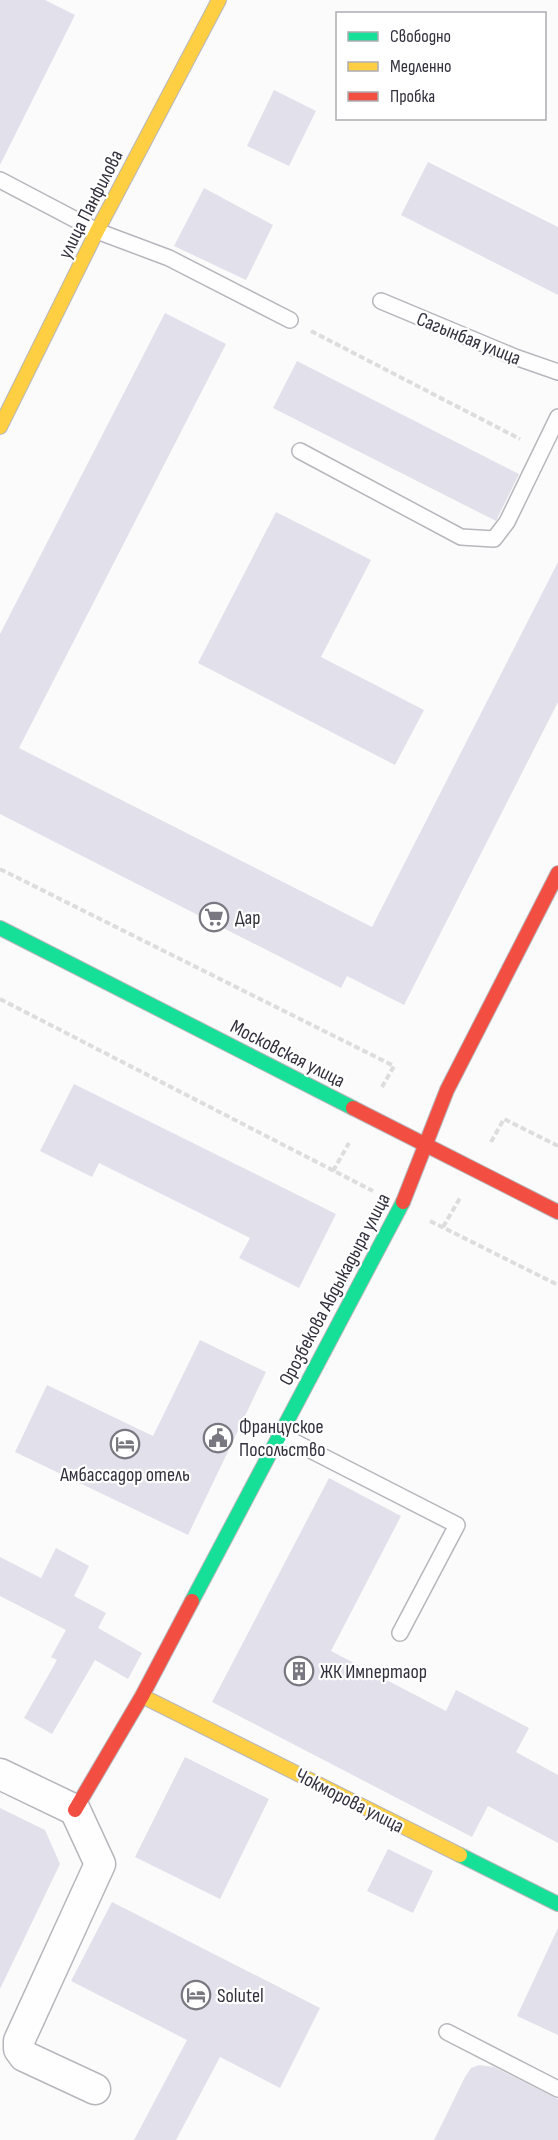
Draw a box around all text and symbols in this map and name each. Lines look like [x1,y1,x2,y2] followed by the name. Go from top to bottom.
[336,12,546,120] legend
[390,26,451,47] text: Свободно
[390,56,452,77] text: Медленно
[390,86,435,107] text: Пробка
[53,146,129,263] street label: улица Панфилова
[413,307,524,371] street label: Сагынбая улица
[198,901,230,933] supermarket icon: Дар
[235,906,261,930] place label: Дар
[226,1015,349,1093] street label: Московская улица
[274,1189,396,1390] street label: Орозбекова Абдыкадыра улица
[239,1415,326,1462] place label: Француское Посольство
[202,1422,234,1454] public building icon: Француское Посольство
[109,1428,141,1460] hotel icon: Амбассадор отель
[59,1463,190,1487] place label: Амбассадор отель
[283,1655,315,1687] building icon: ЖК Импертаор
[320,1660,427,1684] place label: ЖК Импертаор
[291,1763,408,1838] street label: Чокморова улица
[180,1979,212,2011] hotel icon: Solutel
[217,1984,264,2008] place label: Solutel

